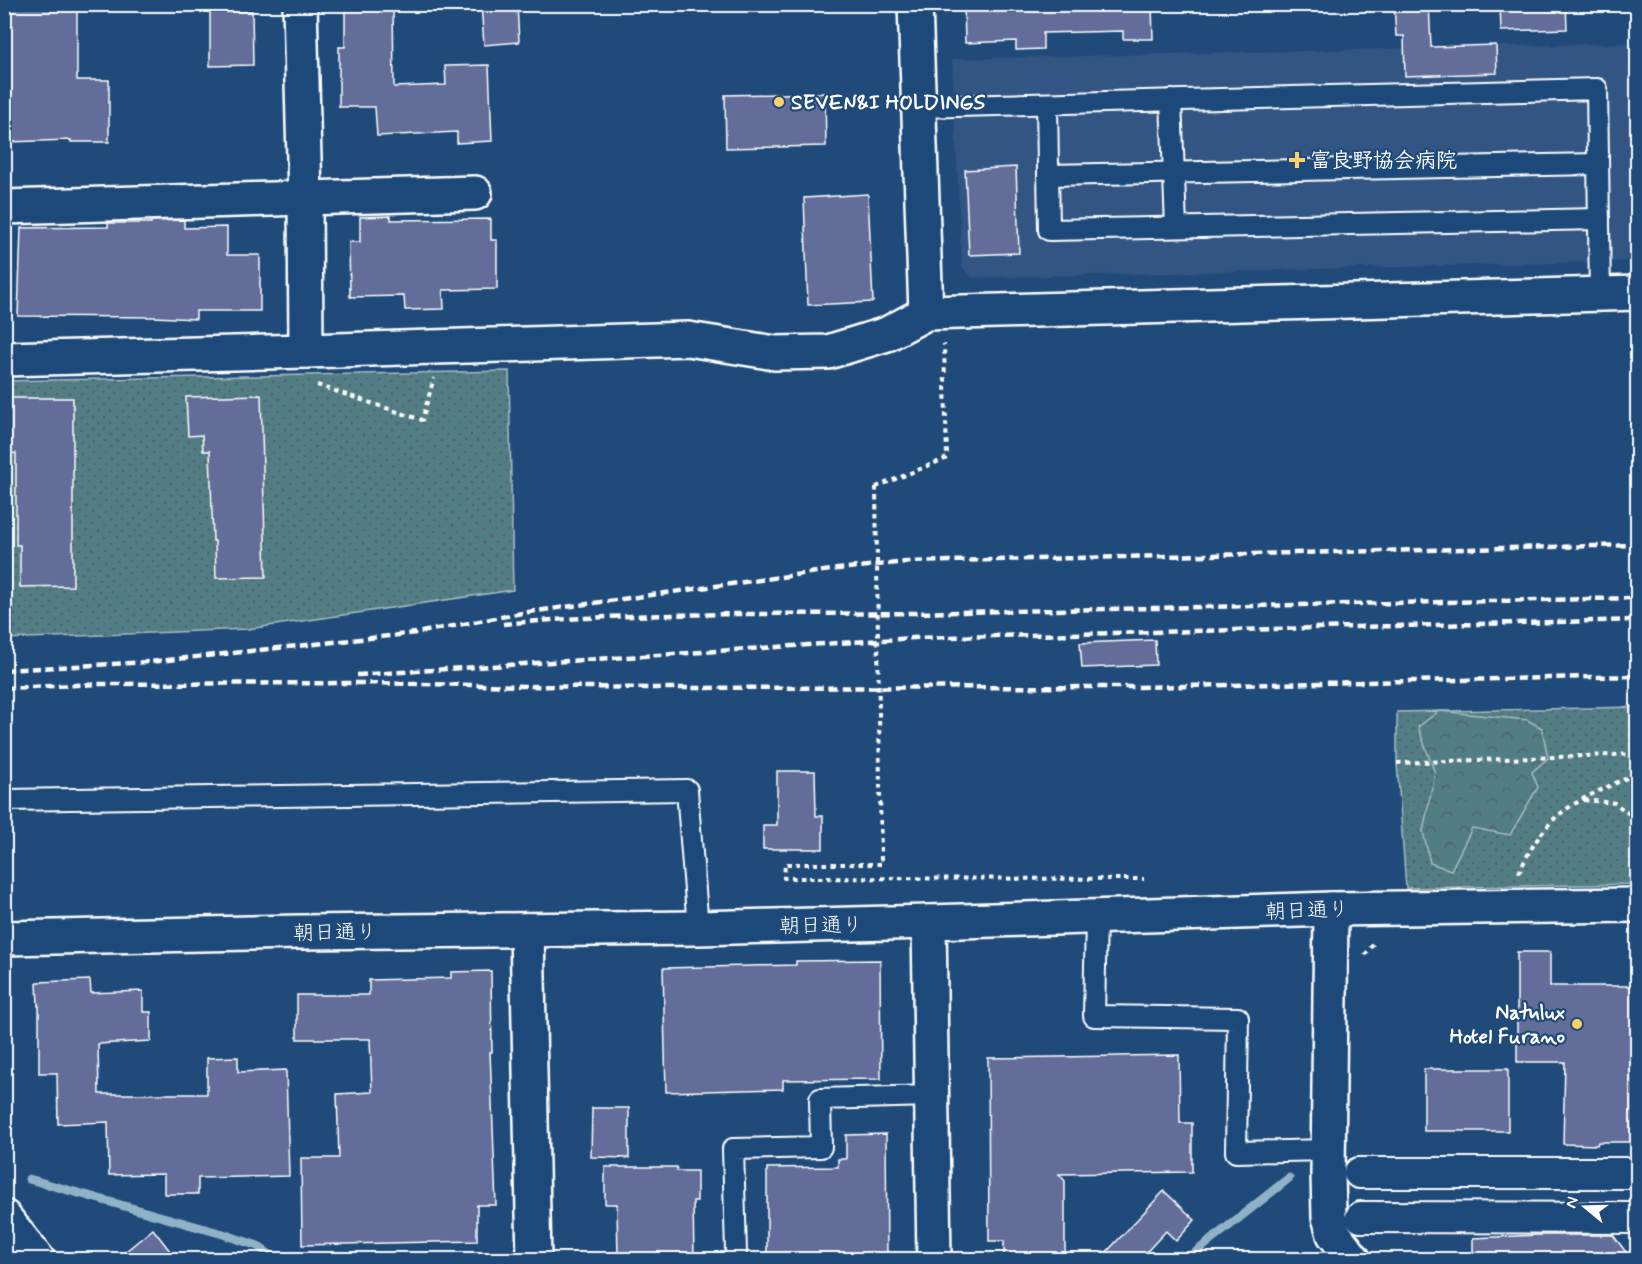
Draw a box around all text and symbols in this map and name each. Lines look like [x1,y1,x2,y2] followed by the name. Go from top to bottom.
[791,89,985,117] place label: SEVEN&I HOLDINGS
[772,95,786,109] marker: SEVEN&I HOLDINGS
[1310,147,1457,175] place label: 富良野協会病院
[1288,151,1306,169] marker: 富良野協会病院
[1265,896,1349,926] street label: 朝日通り
[779,911,863,941] street label: 朝日通り
[293,918,377,948] street label: 朝日通り
[1449,999,1565,1051] place label: Natulux Hotel Furano
[1570,1017,1584,1031] marker: Natulux Hotel Furano
[1555,1177,1615,1237] north arrow
[1561,1194,1584,1211] text: N

